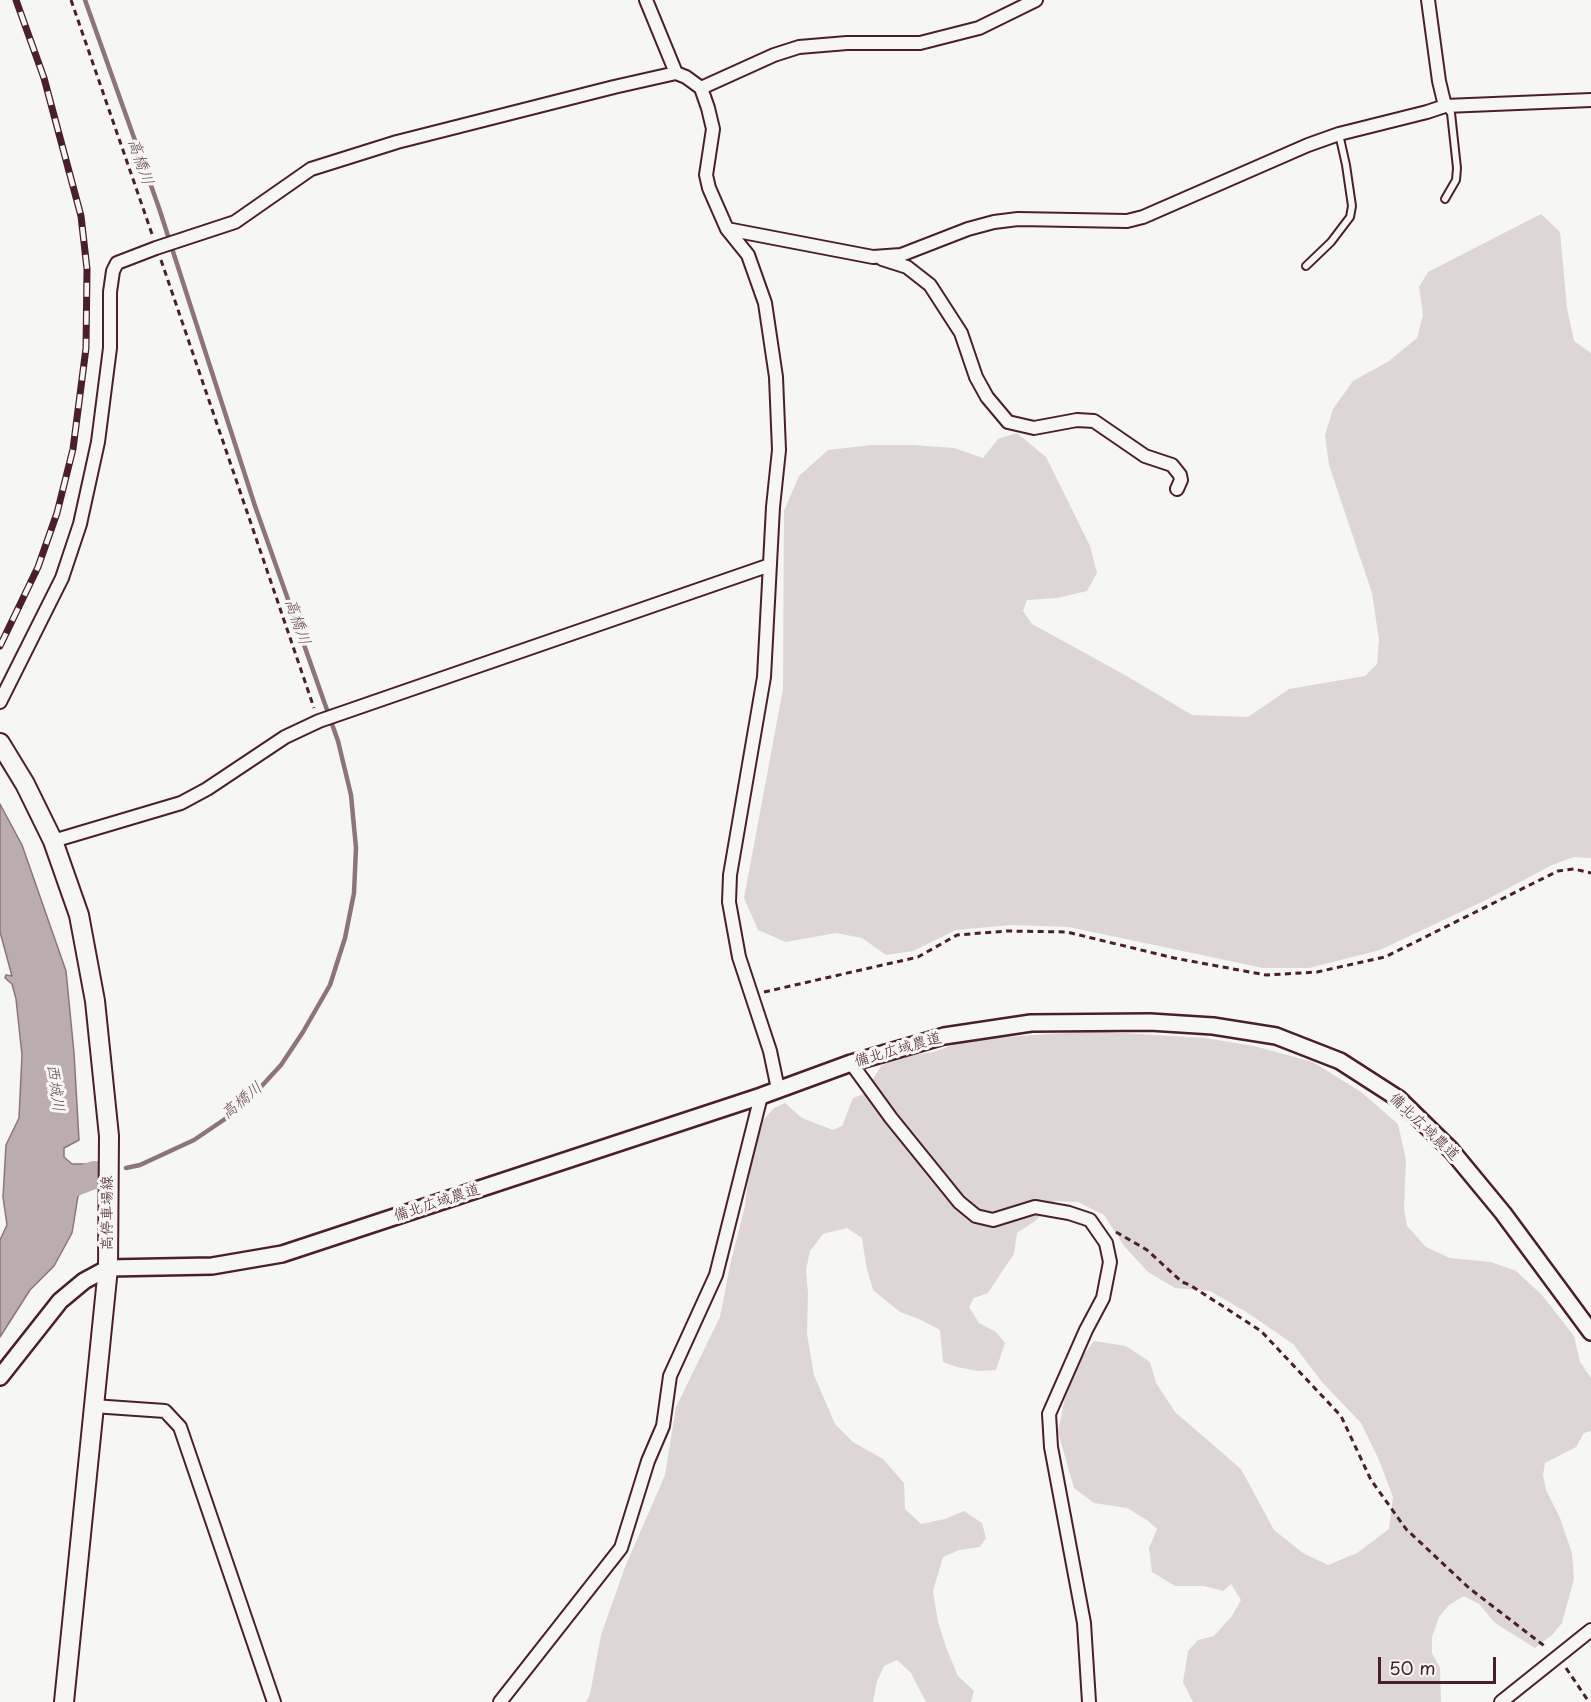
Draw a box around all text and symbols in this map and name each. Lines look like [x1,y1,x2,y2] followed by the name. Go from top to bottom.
[123,136,157,188] water label: 高橋川
[280,596,314,648] water label: 高橋川
[852,1029,944,1071] street label: 備北広域農道
[42,1063,68,1113] water label: 西城川
[217,1078,267,1124] water label: 高橋川
[1385,1089,1463,1165] street label: 備北広域農道
[99,1176,117,1250] street label: 高停車場線
[391,1181,483,1225] street label: 備北広域農道
[1381,1645,1500,1683] scale bar
[1389,1654,1436,1681] text: 50 m

